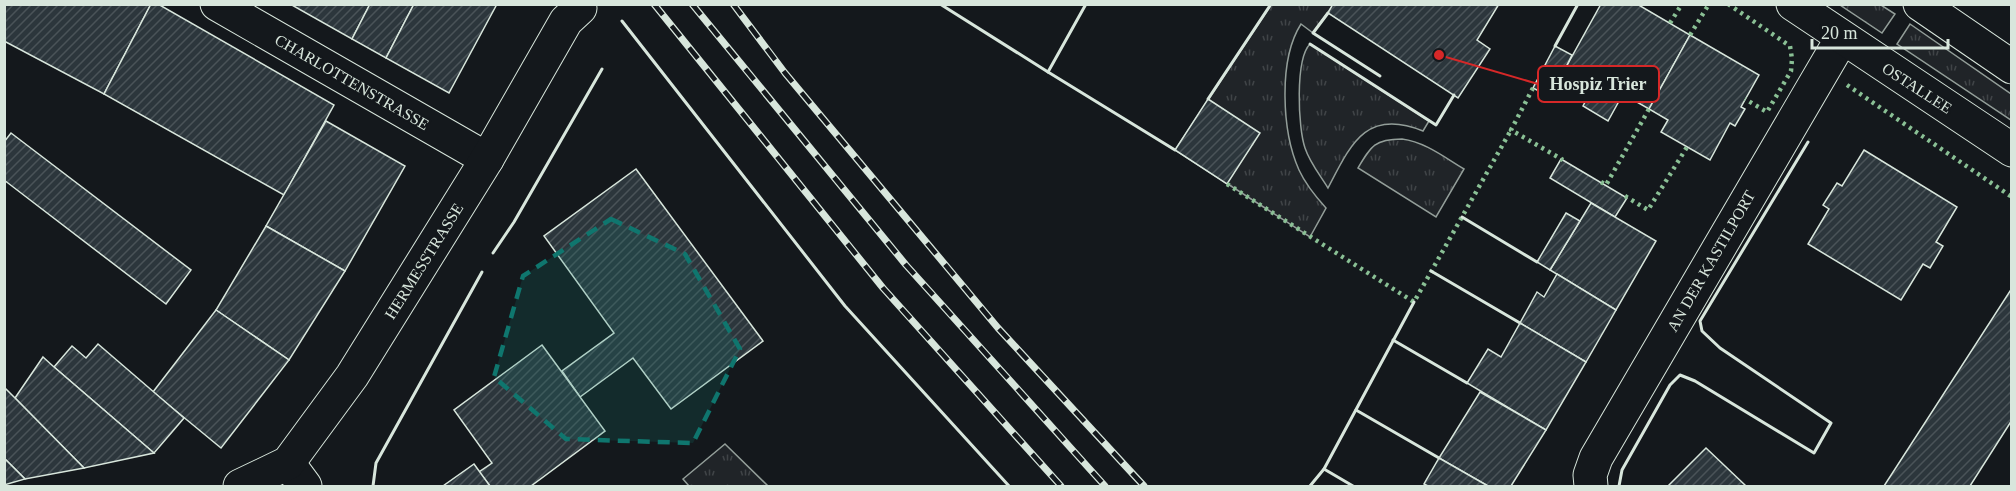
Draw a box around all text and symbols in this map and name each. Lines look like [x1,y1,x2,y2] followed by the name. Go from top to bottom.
[1812,12,1948,50] scale bar
[1821,23,1858,43] text: 20 m
[272,31,432,133] street label: CHARLOTTENSTRASSE
[1879,59,1955,117] street label: OSTALLEE
[1538,66,1659,102] callout: Hospiz Trier
[1550,74,1646,94] text: Hospiz Trier
[1664,187,1758,335] street label: AN DER KASTILPORT
[381,200,467,322] street label: HERMESSTRASSE

